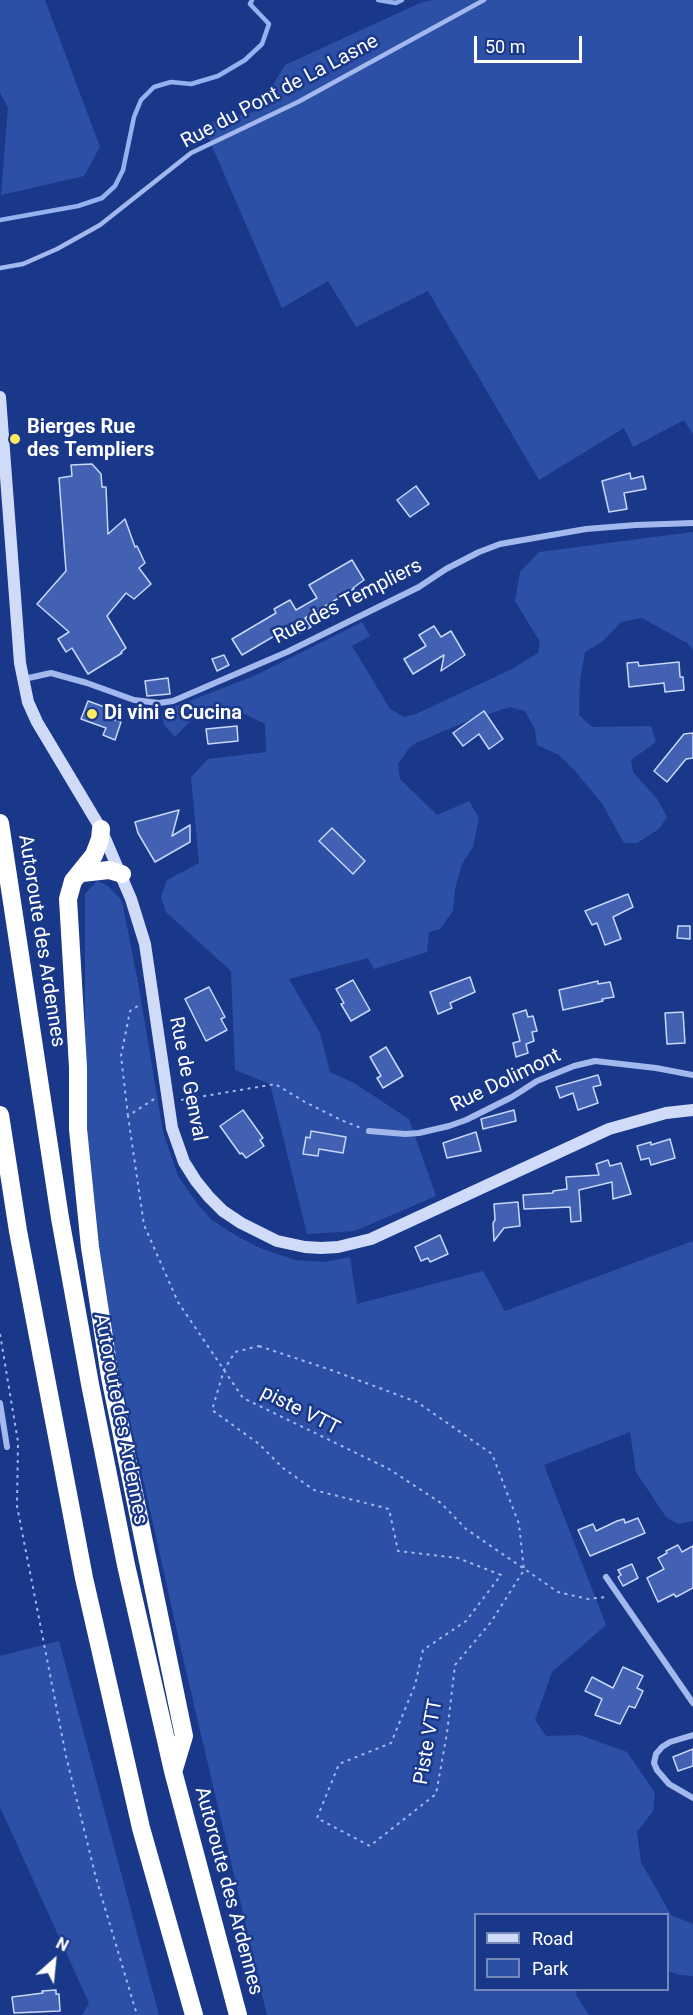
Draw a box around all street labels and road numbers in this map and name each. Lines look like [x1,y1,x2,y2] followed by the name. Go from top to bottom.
[177,30,383,154] street label: Rue du Pont de La Lasne
[270,554,426,650] street label: Rue des Templiers
[12,833,70,1049] street label: Autoroute des Ardennes
[163,1015,211,1143] street label: Rue de Genval
[447,1044,565,1118] street label: Rue Dolimont
[88,1311,152,1527] street label: Autoroute des Ardennes
[257,1381,343,1441] street label: piste VTT
[410,1697,448,1787] street label: Piste VTT
[189,1784,267,1998] street label: Autoroute des Ardennes

